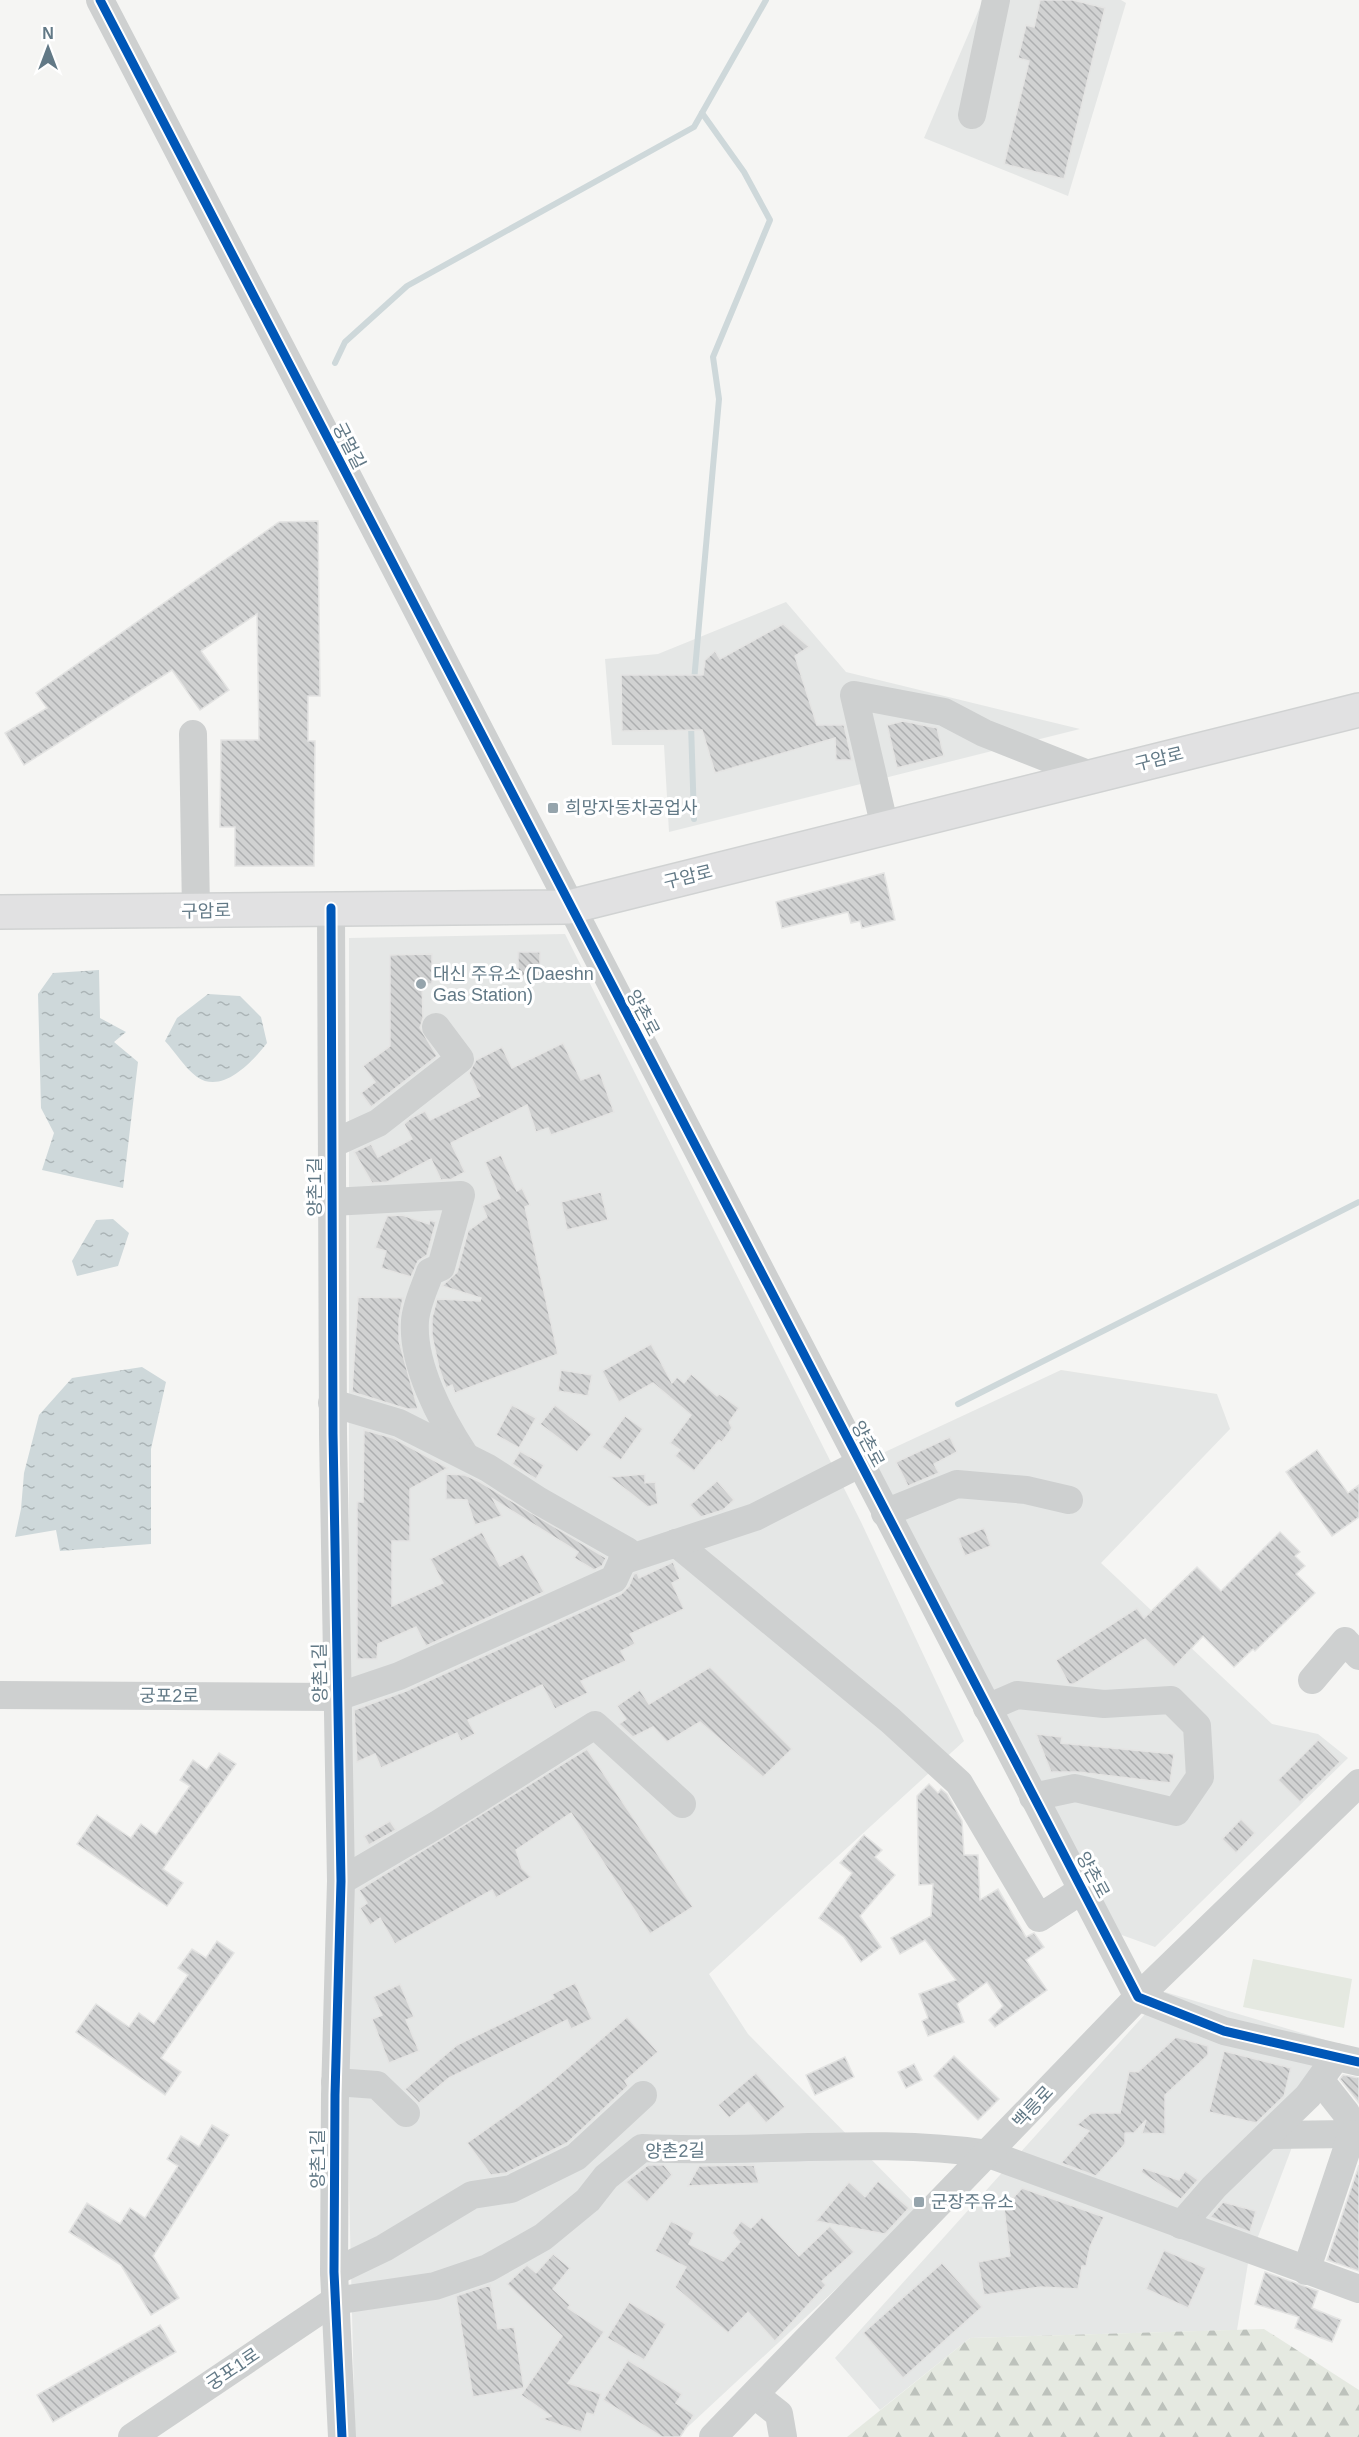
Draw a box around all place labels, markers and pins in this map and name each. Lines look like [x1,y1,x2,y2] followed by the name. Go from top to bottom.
[565,798,698,818] place label: 희망자동차공업사
[546,801,560,815] marker: 희망자동차공업사
[433,964,594,1005] place label: 대신 주유소 (Daeshn Gas Station)
[414,977,428,991] marker: 대신 주유소 (Daeshn Gas Station)
[931,2192,1014,2212] place label: 군장주유소
[912,2195,926,2209] marker: 군장주유소

